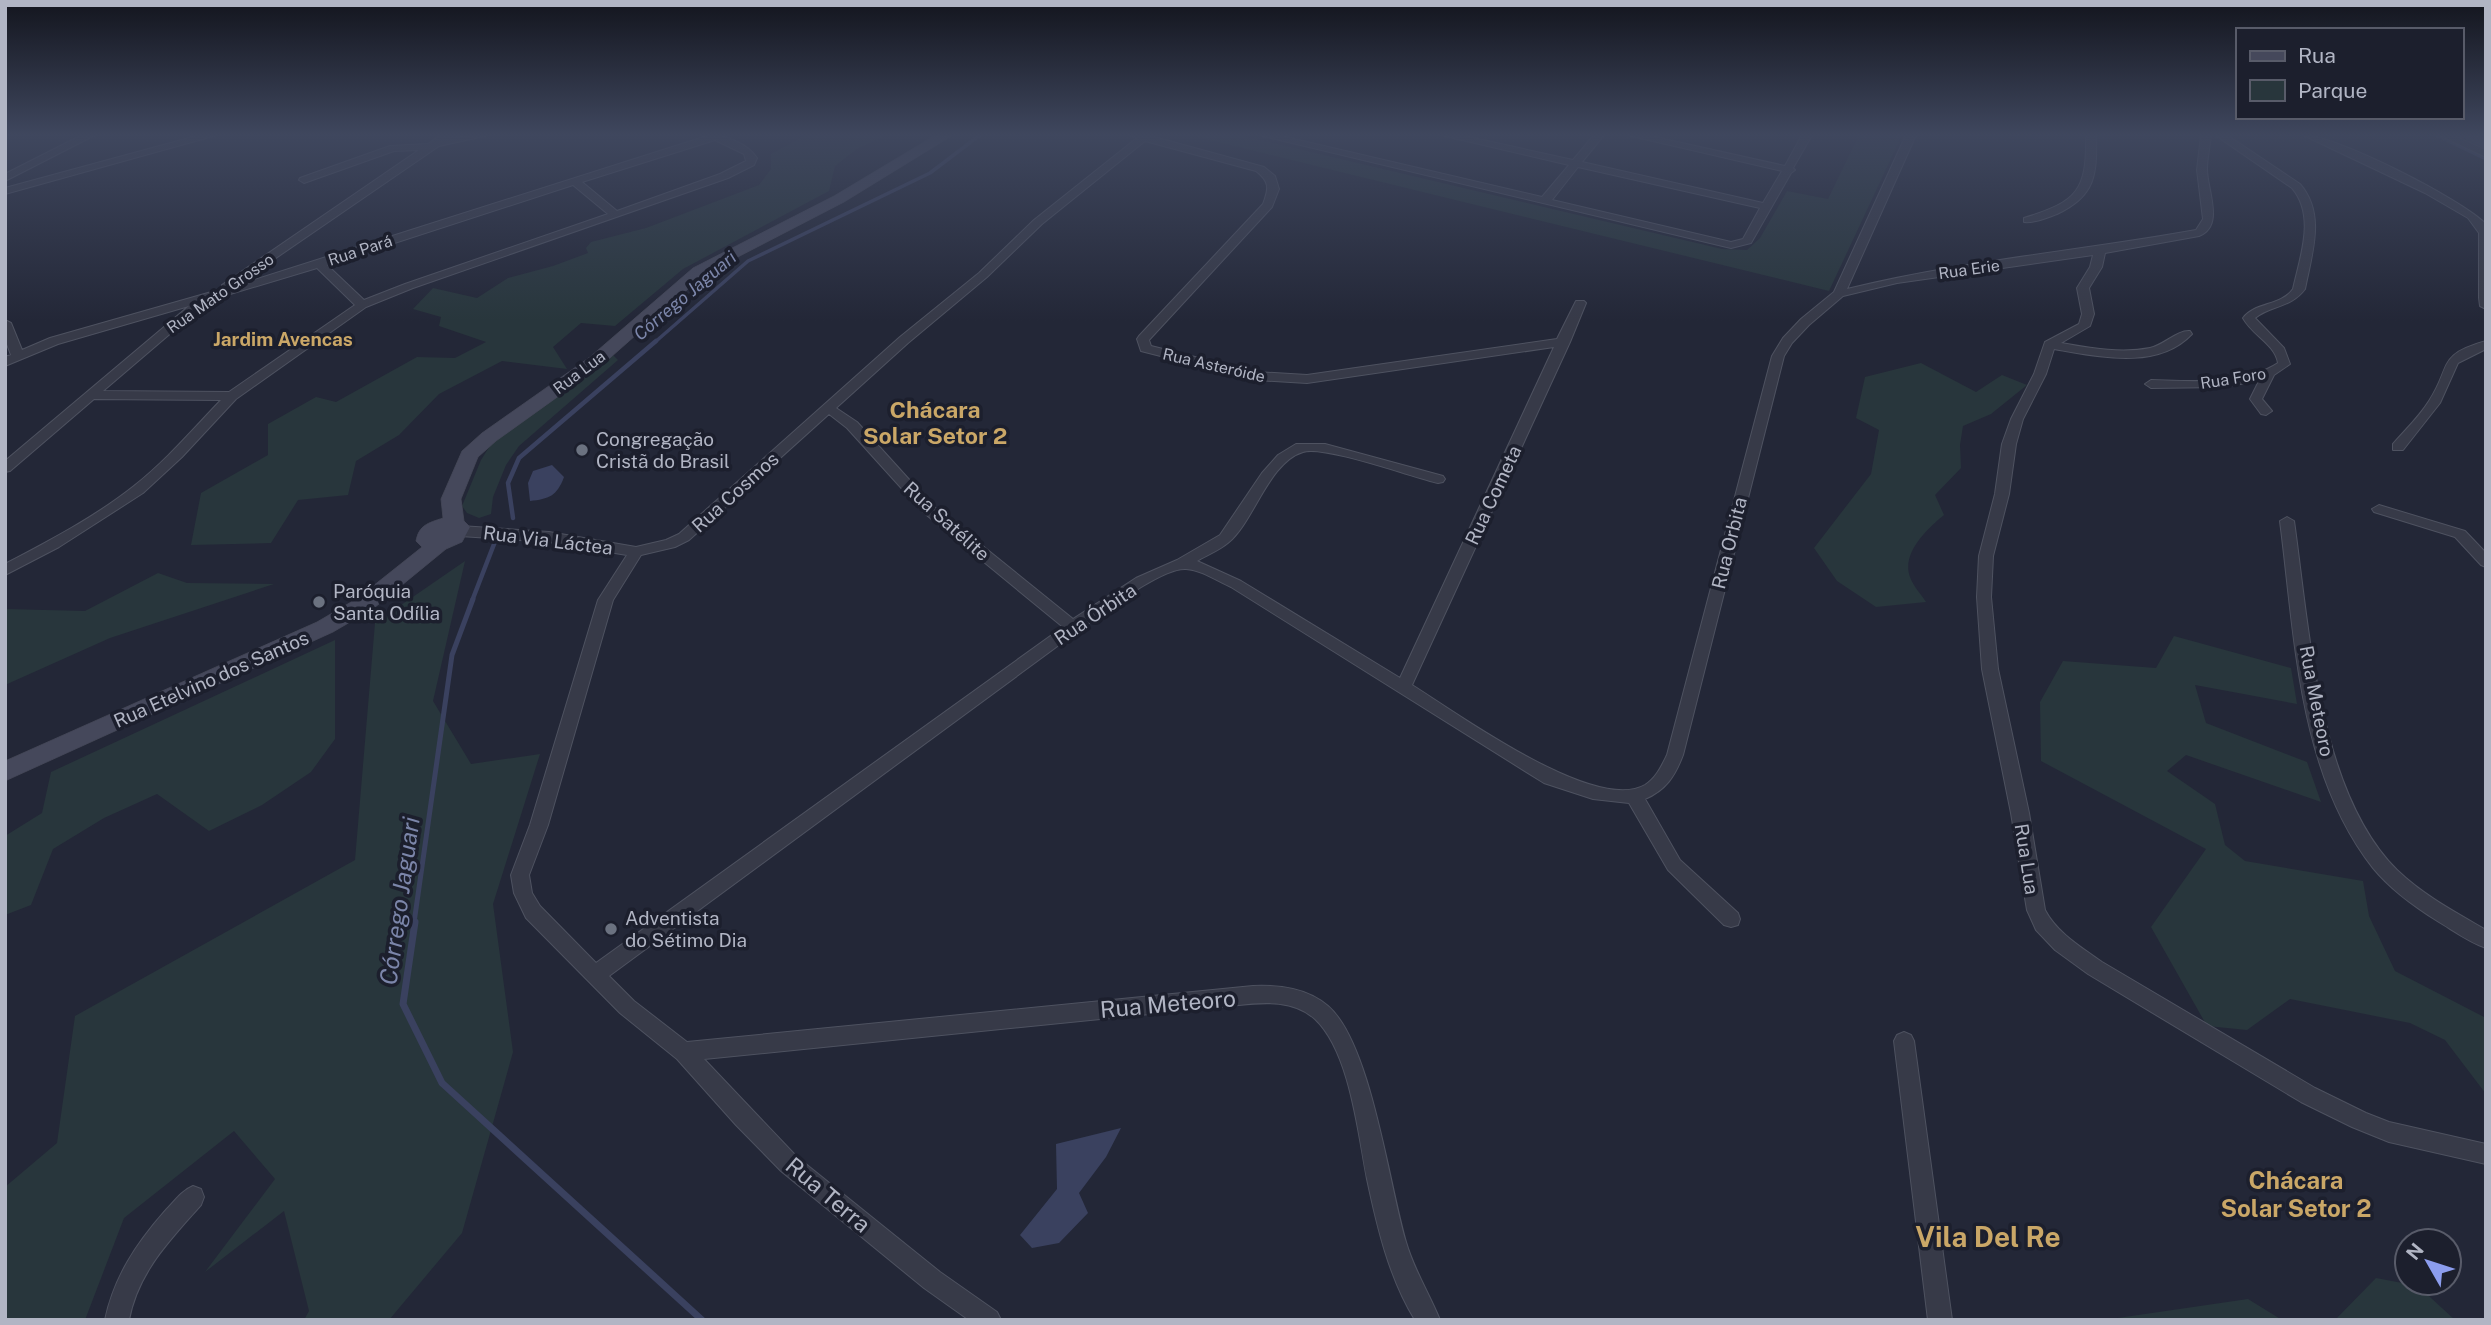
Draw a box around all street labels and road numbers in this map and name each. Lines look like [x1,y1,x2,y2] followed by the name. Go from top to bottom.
[326,231,395,270] street label: Rua Pará
[163,249,277,337] street label: Rua Mato Grosso
[1937,256,2001,283] street label: Rua Erie
[1161,344,1267,387] street label: Rua Asteróide
[550,347,609,398] street label: Rua Lua
[2199,364,2267,393] street label: Rua Foro
[1460,442,1526,548] street label: Rua Cometa
[687,447,783,537] street label: Rua Cosmos
[900,477,994,565] street label: Rua Satélite
[1707,495,1751,591] street label: Rua Orbita
[482,521,614,559] street label: Rua Via Láctea
[1050,579,1140,649] street label: Rua Órbita
[110,626,312,732] street label: Rua Etelvino dos Santos
[2295,644,2339,758] street label: Rua Meteoro
[2011,822,2043,896] street label: Rua Lua
[1099,984,1237,1023] street label: Rua Meteoro
[780,1151,876,1238] street label: Rua Terra

